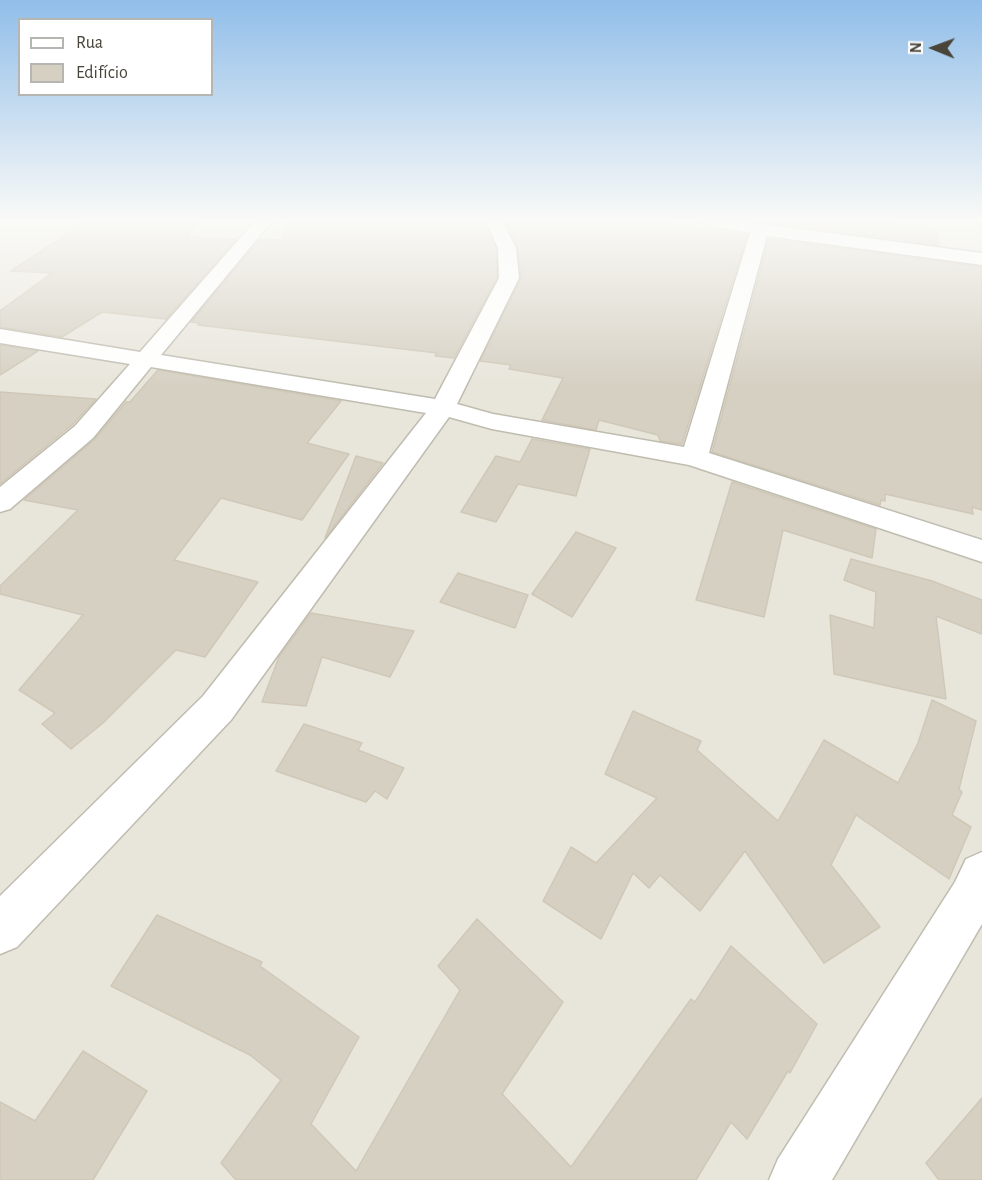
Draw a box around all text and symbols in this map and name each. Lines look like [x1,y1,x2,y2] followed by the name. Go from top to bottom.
[18,18,213,96] legend
[904,18,964,78] north arrow
[76,34,103,52] text: Rua
[908,42,924,53] text: N
[76,64,128,82] text: Edifício

